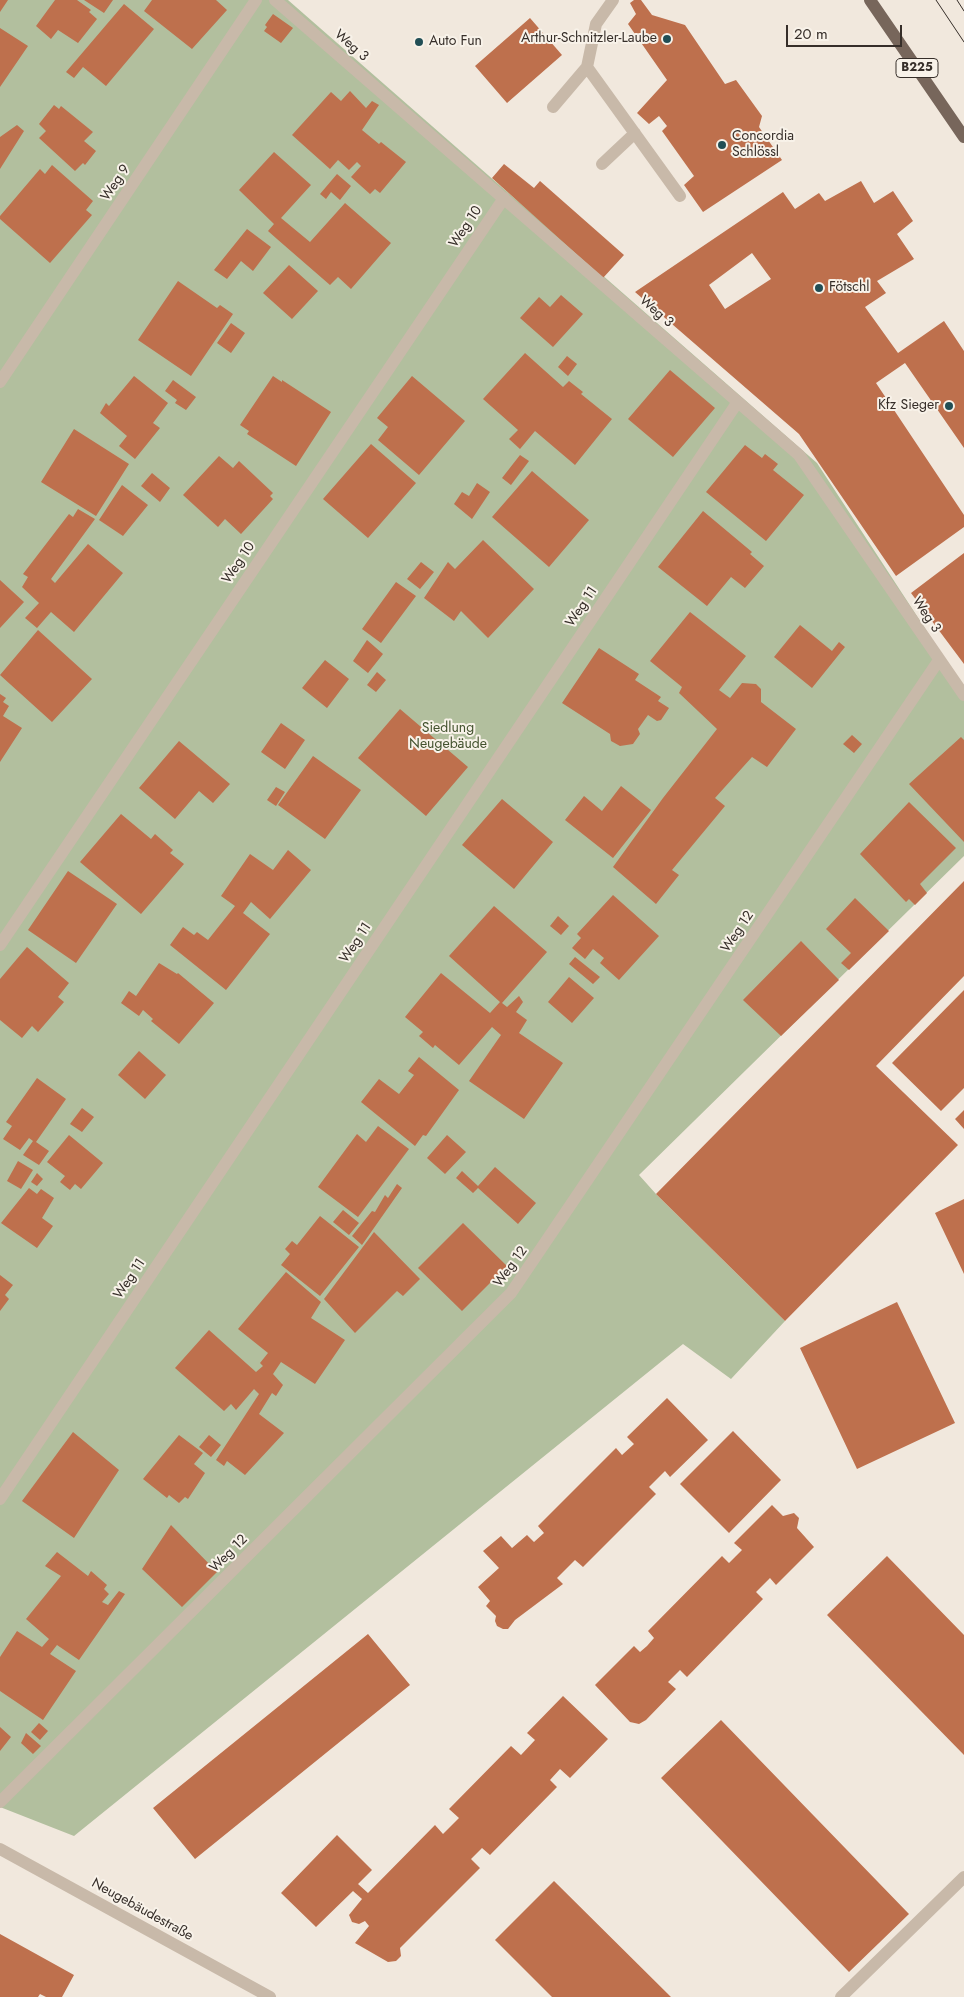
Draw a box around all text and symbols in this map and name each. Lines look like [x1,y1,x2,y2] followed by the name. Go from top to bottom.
[789,15,905,47] scale bar
[794,23,828,45] text: 20 m
[330,27,372,65] street label: Weg 3
[521,31,657,47] place label: Arthur-Schnitzler-Laube
[661,33,673,45] marker: Arthur-Schnitzler-Laube
[429,34,482,50] place label: Auto Fun
[413,36,425,48] marker: Auto Fun
[896,58,938,78] road number: B225
[732,129,794,162] place label: Concordia Schlössl
[716,139,728,151] marker: Concordia Schlössl
[98,162,134,204] street label: Weg 9
[446,203,486,251] street label: Weg 10
[829,280,869,296] place label: Fötschl
[813,282,825,294] marker: Fötschl
[635,293,677,331] street label: Weg 3
[878,398,939,414] place label: Kfz Sieger
[943,400,955,412] marker: Kfz Sieger
[219,539,259,587] street label: Weg 10
[563,584,601,630] street label: Weg 11
[908,594,944,636] street label: Weg 3
[409,721,487,754] park label: Siedlung Neugebäude
[718,908,758,956] street label: Weg 12
[337,920,375,966] street label: Weg 11
[491,1243,531,1291] street label: Weg 12
[111,1256,149,1302] street label: Weg 11
[207,1532,251,1576] street label: Weg 12
[88,1875,196,1945] street label: Neugebäudestraße

